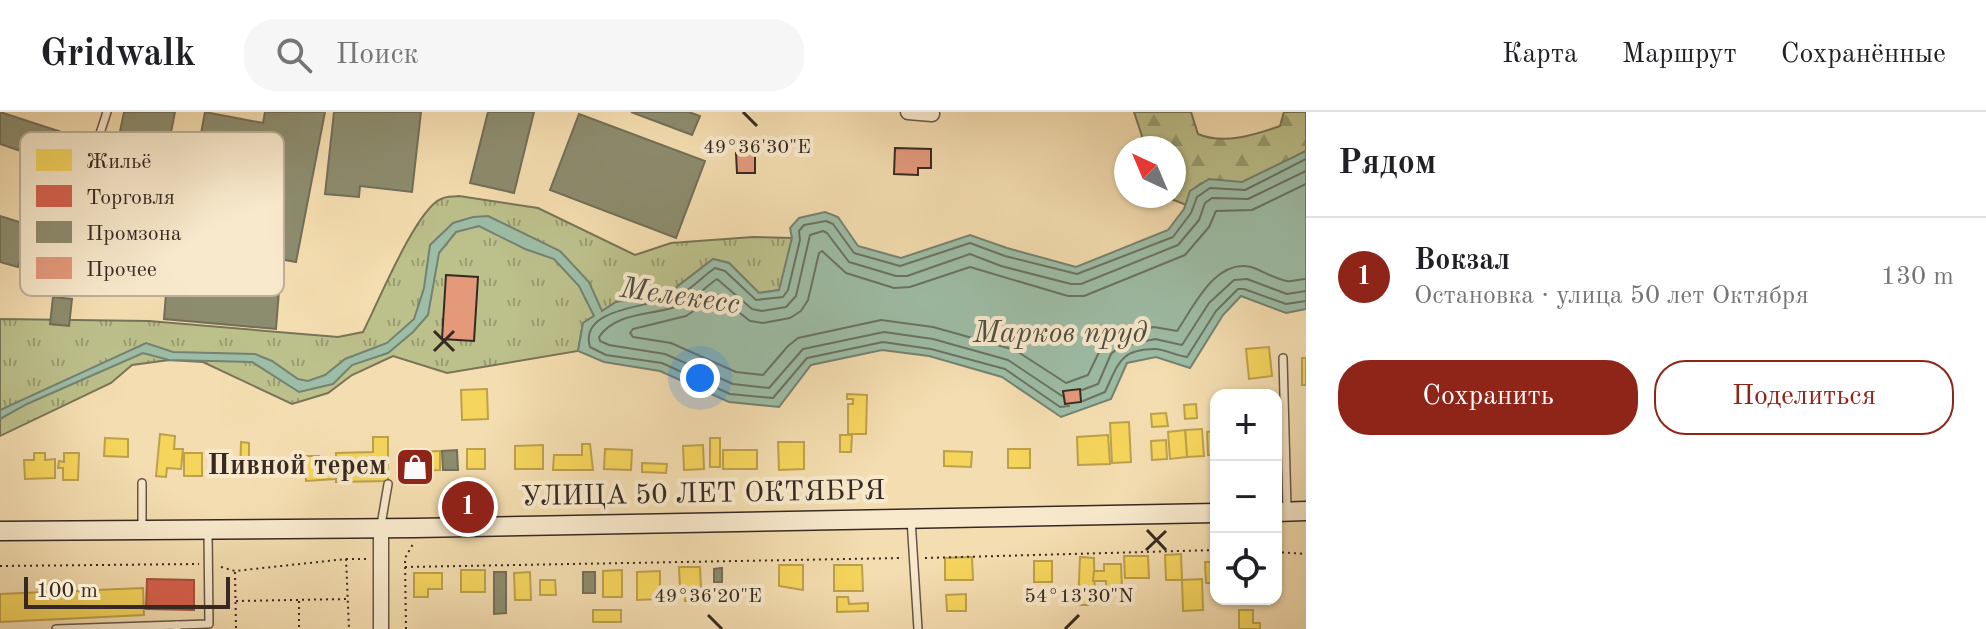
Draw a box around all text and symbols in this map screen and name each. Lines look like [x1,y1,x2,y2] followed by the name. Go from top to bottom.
[244,19,804,91] search box
[272,33,316,77] icon: search
[40,36,196,74] text: Gridwalk
[336,40,419,70] text: Поиск
[1502,41,1578,69] text: Карта
[1622,41,1737,69] text: Маршрут
[1781,41,1946,69] text: Сохранённые
[20,132,284,296] legend
[1114,136,1186,208] north arrow
[703,138,811,158] text: 49°36'30"E
[1338,147,1437,181] text: Рядом
[86,151,151,173] text: Жильё
[86,187,175,209] text: Торговля
[86,223,182,245] text: Промзона
[1414,246,1510,276] text: Вокзал
[86,259,157,281] text: Прочее
[1356,264,1372,290] text: 1
[1881,264,1954,290] text: 130 m
[617,274,742,320] water label: Мелекесс
[1414,283,1809,309] text: Остановка · улица 50 лет Октября
[972,319,1147,349] water label: Марков пруд
[680,358,720,398] your location
[1338,360,1638,435] button: Сохранить
[1654,360,1954,435] button: Поделиться
[1210,389,1282,605] map controls
[1210,389,1282,461] button: +
[394,446,436,488] shop icon: Пивной терем
[207,453,387,481] place label: Пивной терем
[1210,461,1282,533] button: −
[442,477,494,537] pin: 1
[521,478,885,512] street label: УЛИЦА 50 ЛЕТ ОКТЯБРЯ
[1210,533,1282,605] button: locate
[24,573,230,609] scale bar
[36,580,98,602] text: 100 m
[654,587,762,607] text: 49°36'20"E
[1024,587,1134,607] text: 54°13'30"N

